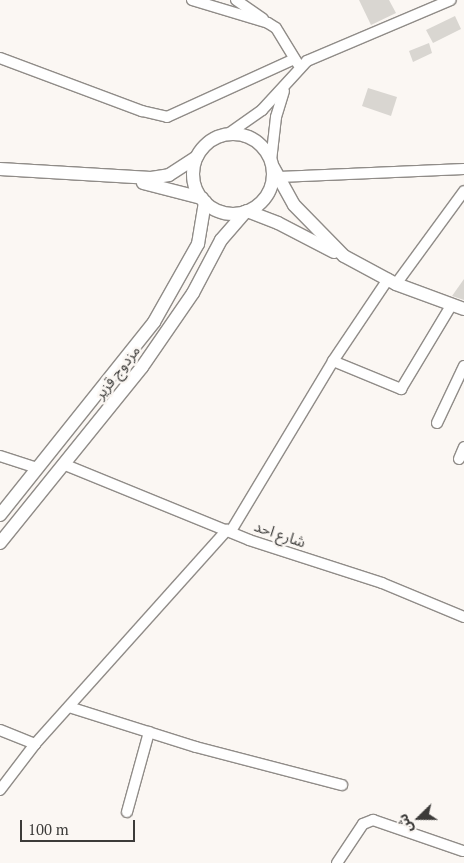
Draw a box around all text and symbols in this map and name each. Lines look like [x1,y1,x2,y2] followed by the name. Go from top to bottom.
[90,342,144,402] street label: مزدوج قزير
[252,517,308,551] street label: شارع احد
[394,793,444,843] north arrow
[22,810,138,842] scale bar
[392,811,417,836] text: ش
[28,819,69,839] text: 100 m

